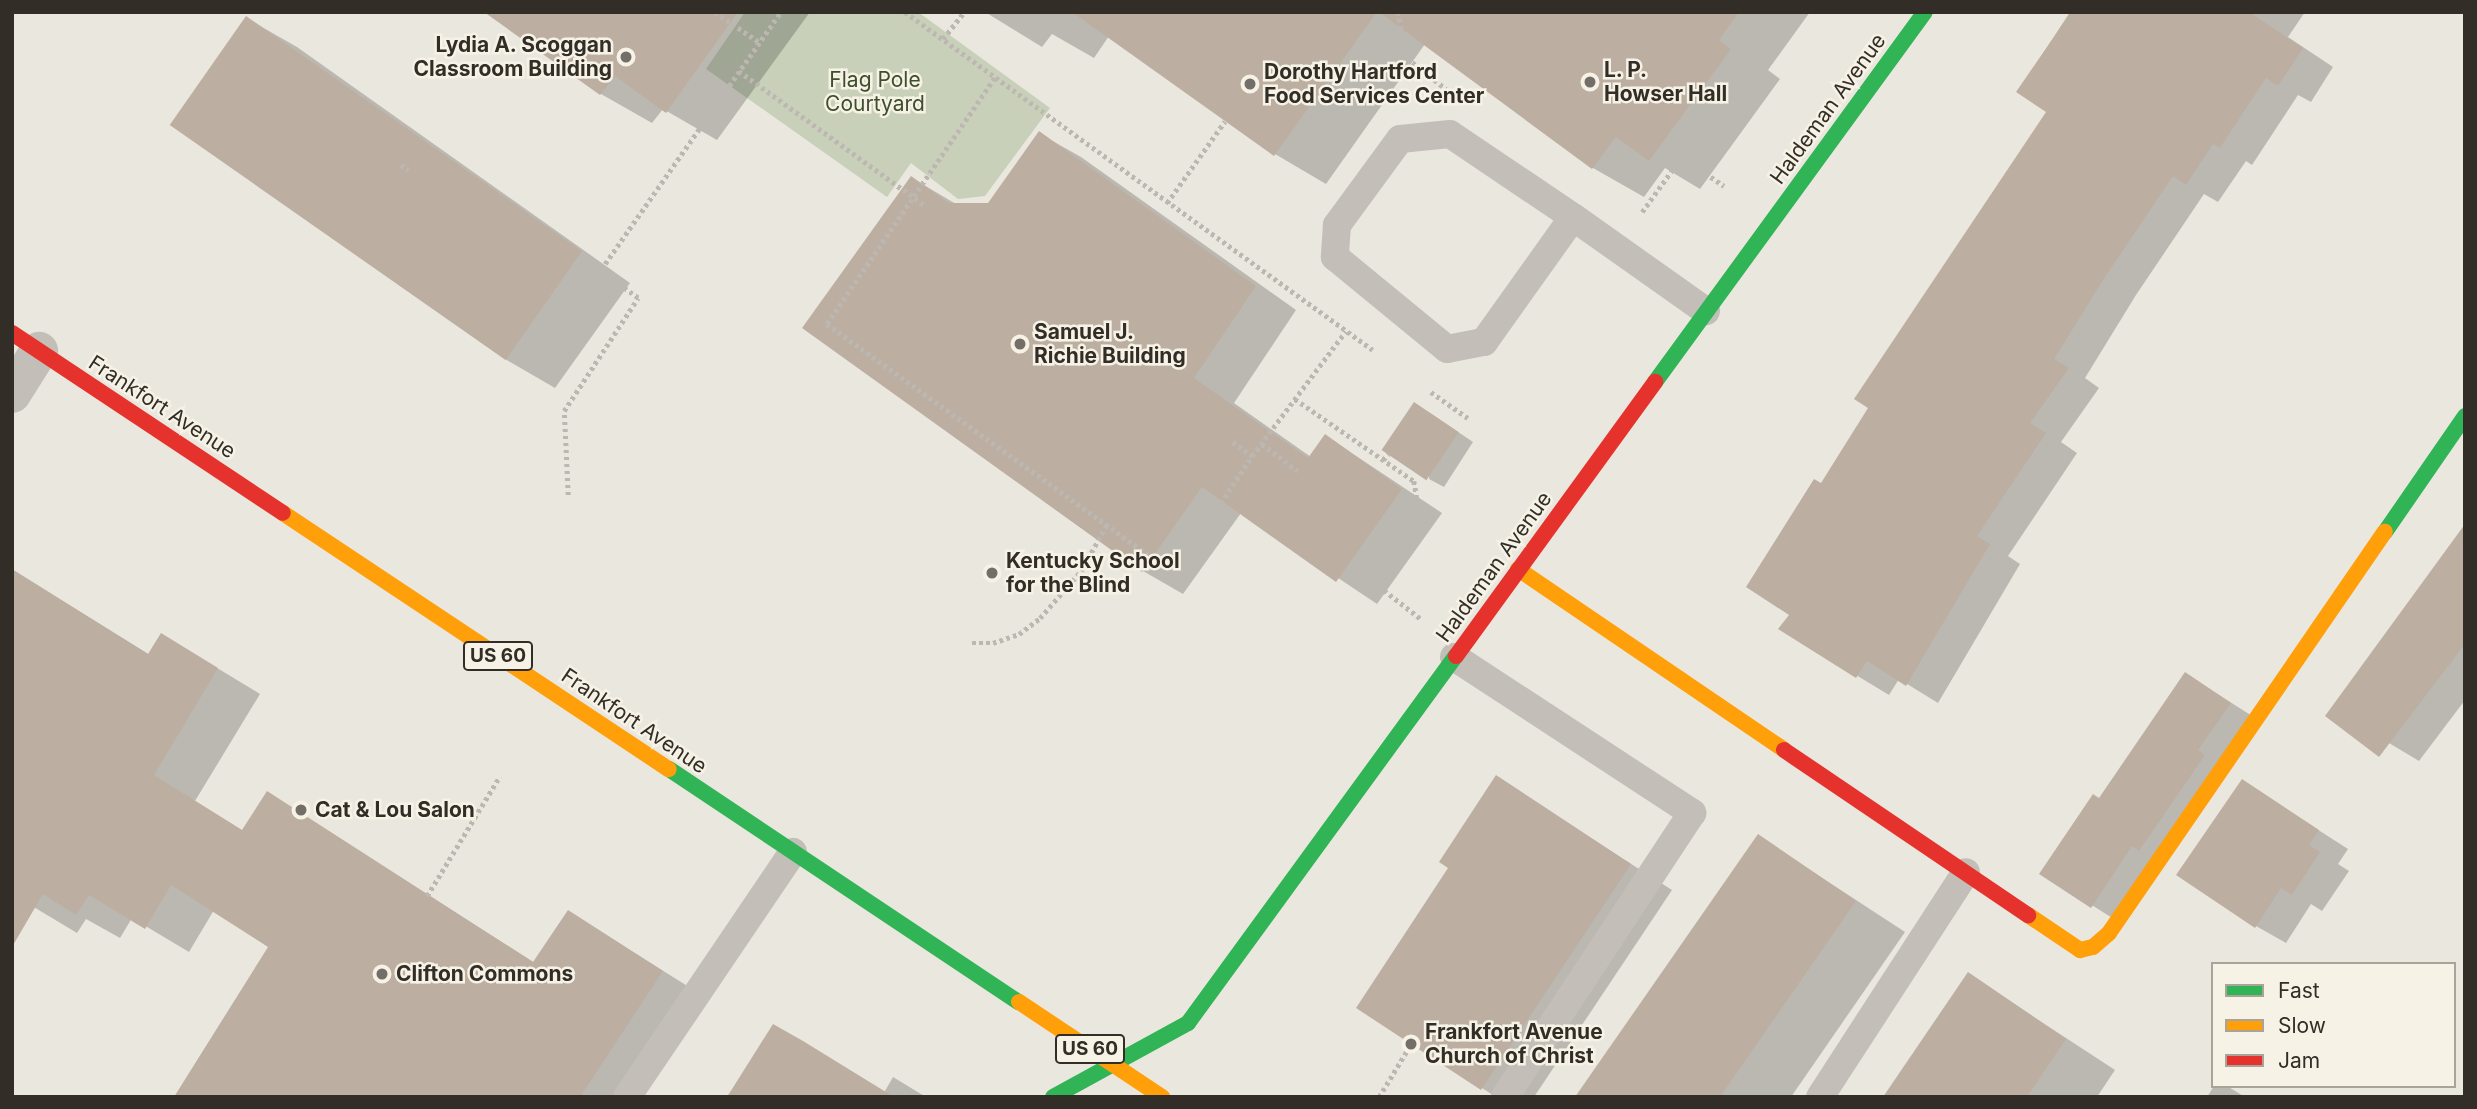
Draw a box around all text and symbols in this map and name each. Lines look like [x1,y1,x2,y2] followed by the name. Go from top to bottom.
[1765,29,1891,189] street label: Haldeman Avenue
[414,32,612,82] place label: Lydia A. Scoggan Classroom Building
[618,49,634,65] marker: Lydia A. Scoggan Classroom Building
[1604,57,1727,107] place label: L. P. Howser Hall
[1264,59,1484,109] place label: Dorothy Hartford Food Services Center
[825,67,925,117] park label: Flag Pole Courtyard
[1582,74,1598,90] marker: L. P. Howser Hall
[1242,76,1258,92] marker: Dorothy Hartford Food Services Center
[1034,319,1186,369] place label: Samuel J. Richie Building
[1012,336,1028,352] marker: Samuel J. Richie Building
[84,350,240,464] street label: Frankfort Avenue
[1431,487,1557,647] street label: Haldeman Avenue
[1006,548,1180,598] place label: Kentucky School for the Blind
[984,565,1000,581] marker: Kentucky School for the Blind
[463,640,533,671] road number: US 60
[557,663,711,779] street label: Frankfort Avenue
[315,797,475,823] place label: Cat & Lou Salon
[293,802,309,818] marker: Cat & Lou Salon
[396,961,573,987] place label: Clifton Commons
[2211,962,2456,1088] legend
[374,966,390,982] marker: Clifton Commons
[2278,978,2320,1003] text: Fast
[2278,1013,2326,1038] text: Slow
[1425,1019,1603,1069] place label: Frankfort Avenue Church of Christ
[1055,1034,1125,1064] road number: US 60
[1403,1036,1419,1052] marker: Frankfort Avenue Church of Christ
[2278,1048,2320,1073] text: Jam

